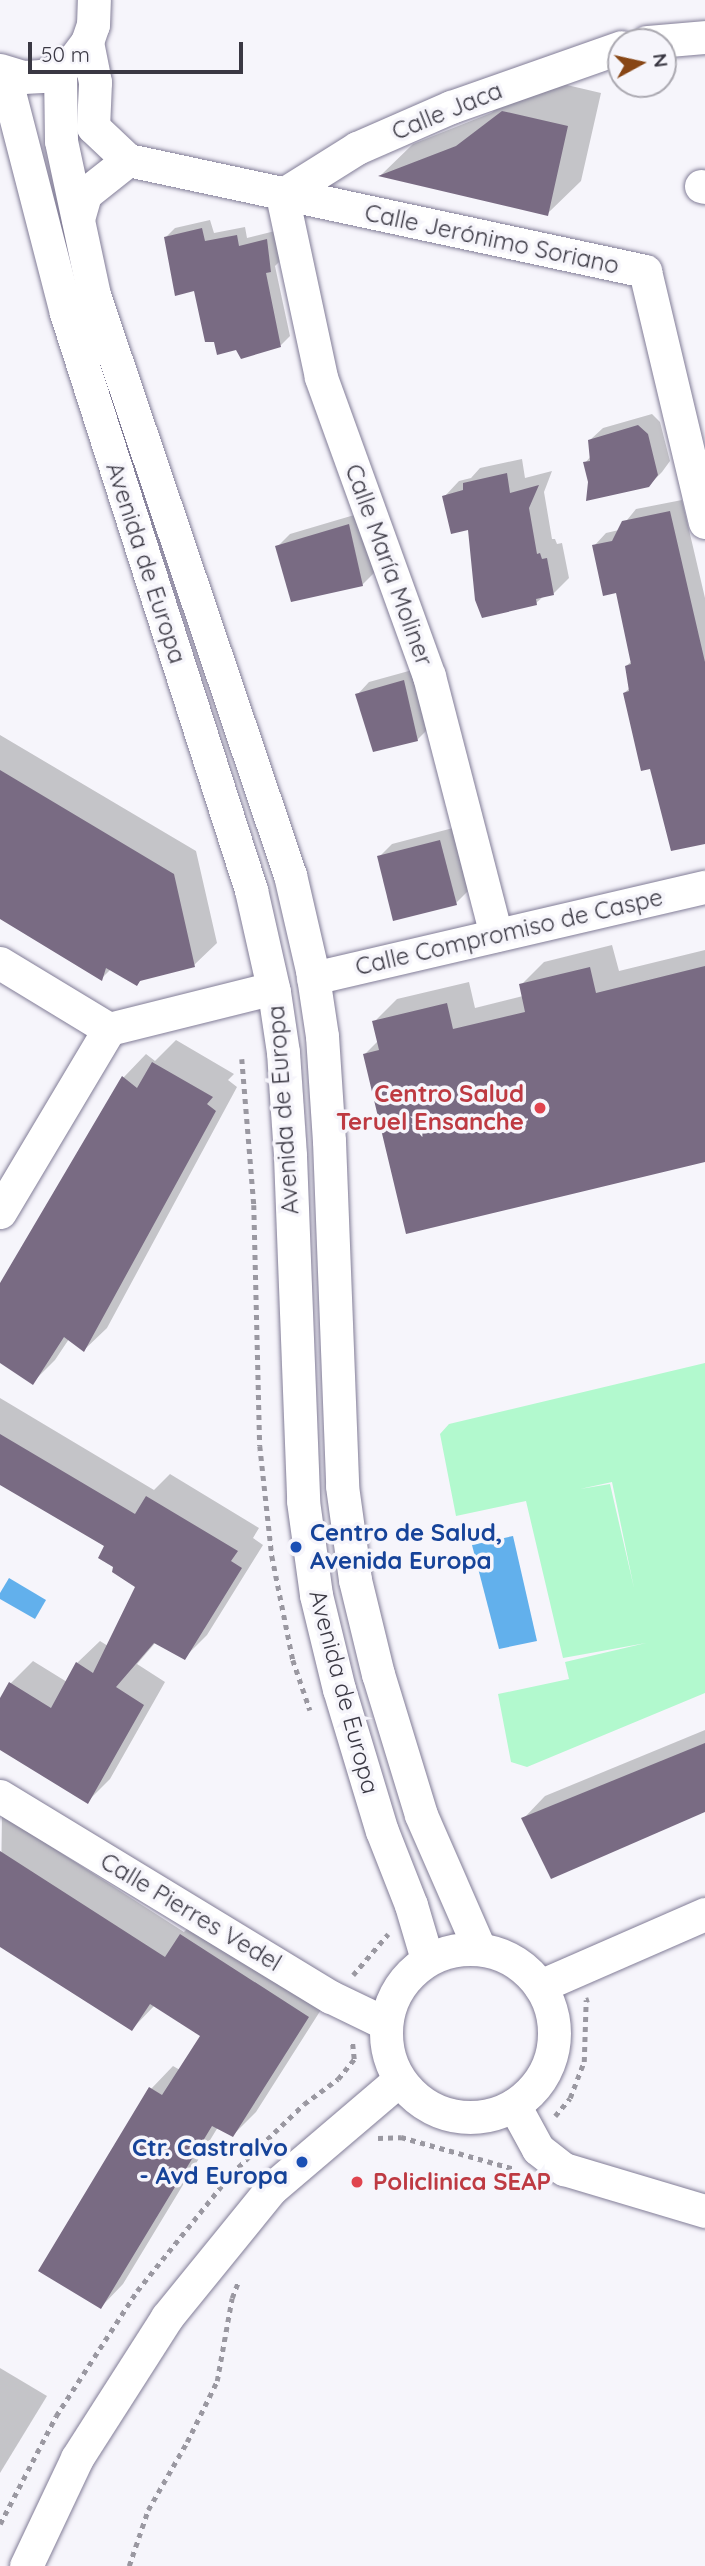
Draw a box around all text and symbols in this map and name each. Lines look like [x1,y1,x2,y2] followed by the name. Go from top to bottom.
[32,28,247,72] scale bar
[607,28,677,98] north arrow
[41,41,90,67] text: 50 m
[648,52,674,69] text: N
[388,76,506,146] street label: Calle Jaca
[362,198,622,280] street label: Calle Jerónimo Soriano
[100,459,192,667] street label: Avenida de Europa
[339,460,439,670] street label: Calle María Moliner
[353,883,665,981] street label: Calle Compromiso de Caspe
[261,1004,305,1216] street label: Avenida de Europa
[336,1080,524,1136] place label: Centro Salud Teruel Ensanche
[530,1098,550,1118] marker: Centro Salud Teruel Ensanche
[310,1519,502,1575] place label: Centro de Salud, Avenida Europa
[288,1539,304,1555] marker: Centro de Salud, Avenida Europa
[303,1587,385,1797] street label: Avenida de Europa
[95,1847,287,1977] street label: Calle Pierres Vedel
[132,2134,288,2190] place label: Ctr. Castralvo - Avd Europa
[294,2154,310,2170] marker: Ctr. Castralvo - Avd Europa
[373,2168,551,2196] place label: Policlinica SEAP
[347,2172,367,2192] marker: Policlinica SEAP

